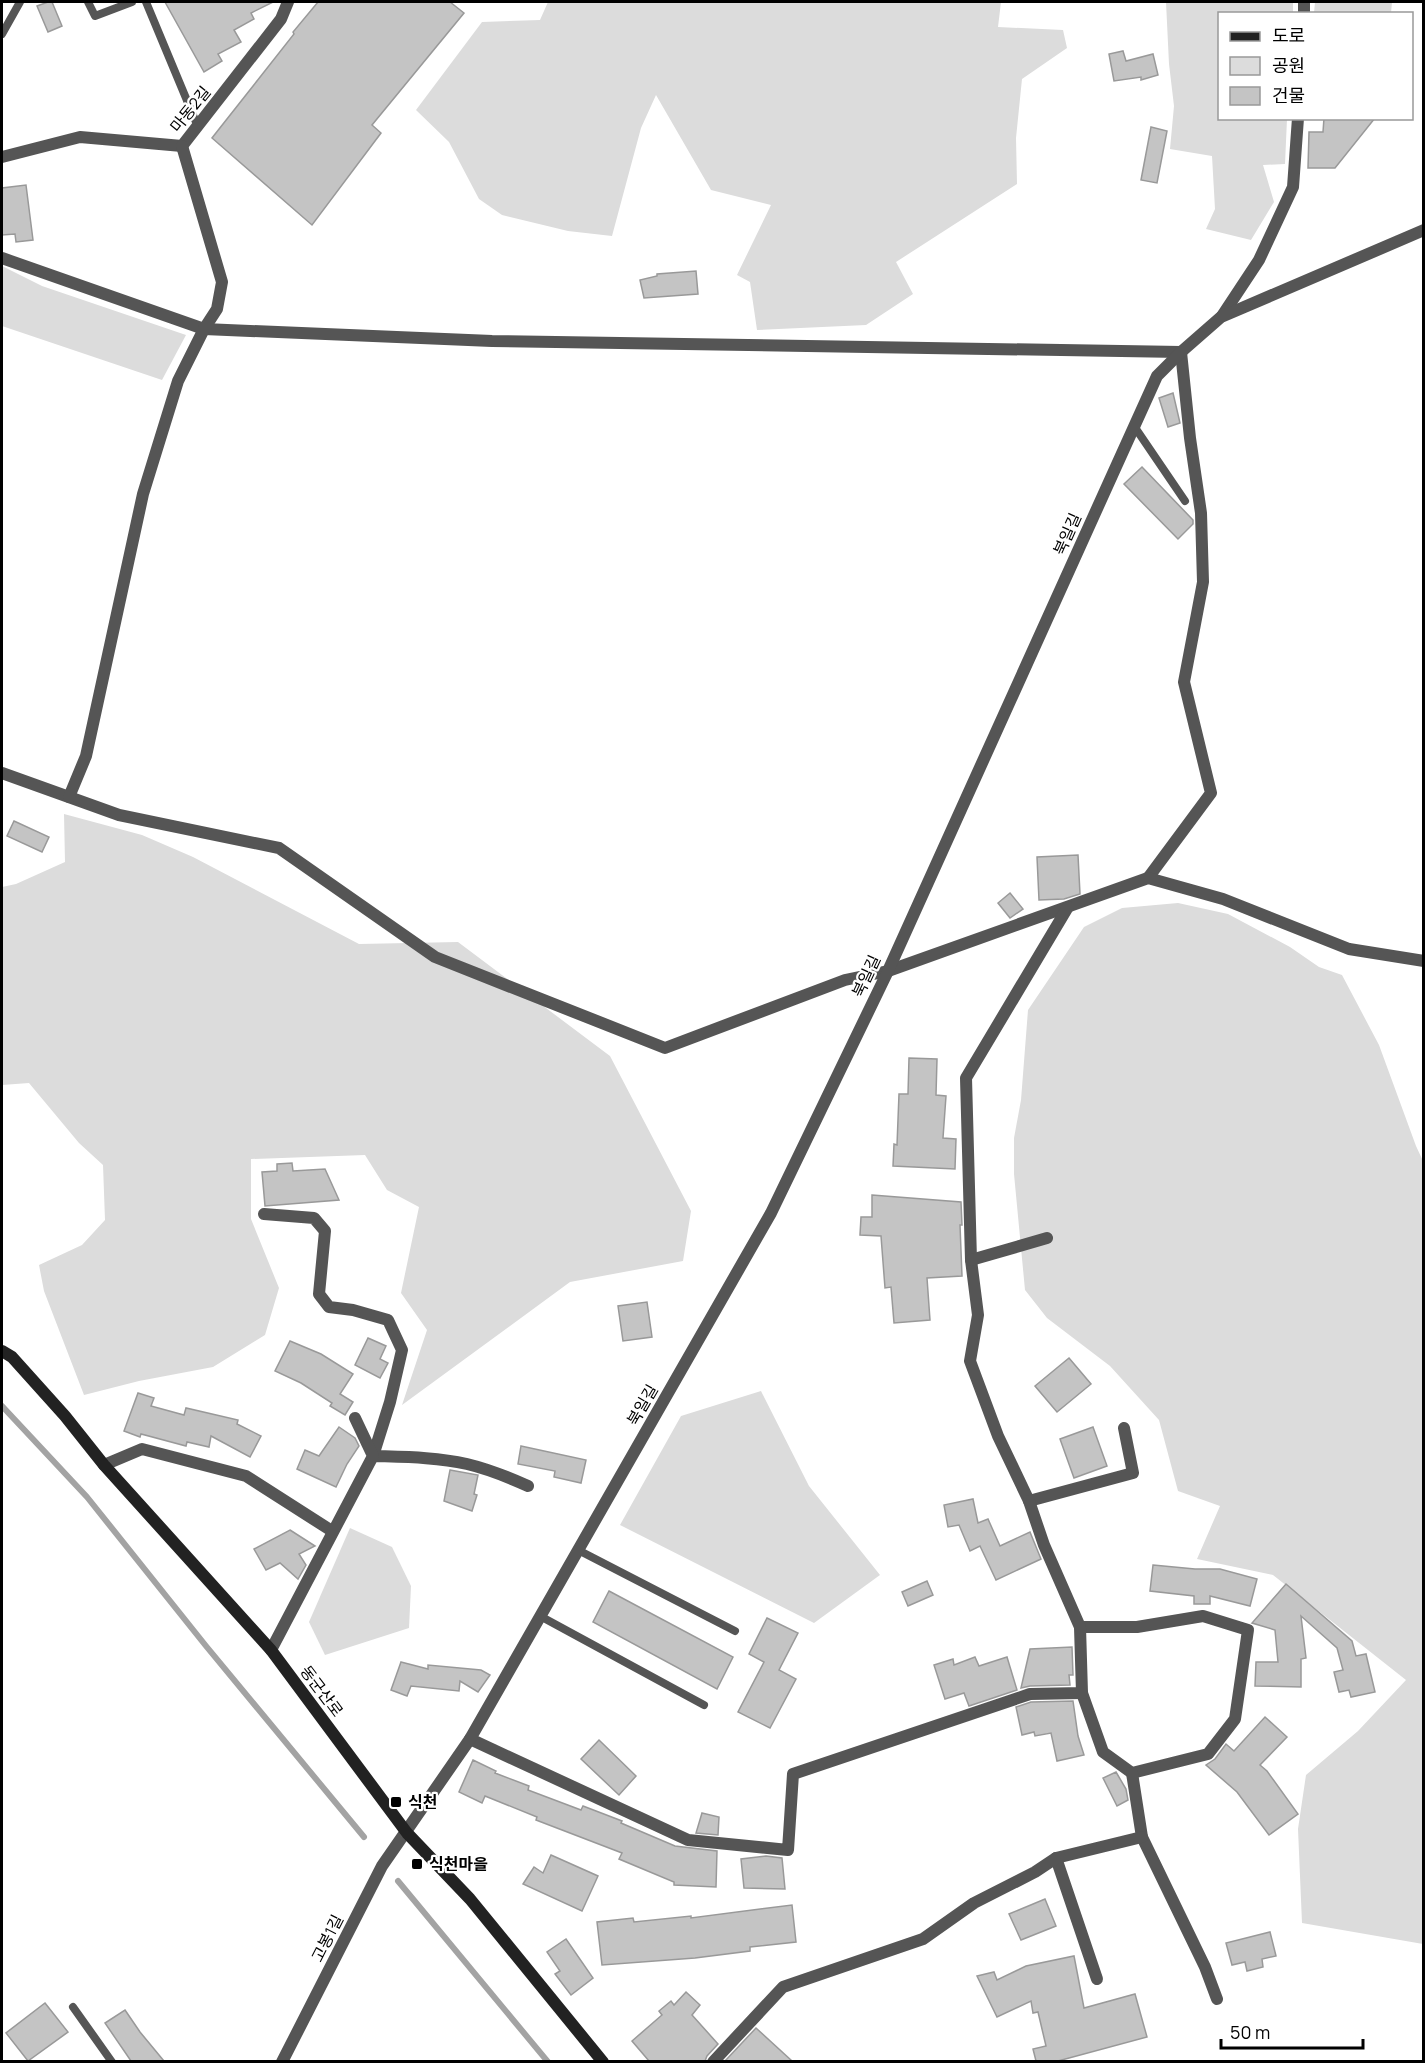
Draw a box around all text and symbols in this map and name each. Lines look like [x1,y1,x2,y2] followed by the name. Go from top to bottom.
[1218,12,1413,120] legend
[1272,23,1305,47] text: 도로
[1272,53,1305,77] text: 공원
[165,81,215,137] street label: 마동2길
[1272,83,1305,107] text: 건물
[1048,509,1086,559] street label: 북일길
[847,951,885,1001] street label: 북일길
[621,1380,663,1430] street label: 북일길
[295,1661,349,1721] street label: 동군산로
[408,1791,437,1813] place label: 식천
[389,1795,403,1809] marker: 식천
[429,1853,488,1875] place label: 식천마을
[410,1857,424,1871] marker: 식천마을
[306,1911,348,1965] street label: 고봉1길
[1221,2012,1364,2050] scale bar
[1230,2020,1270,2044] text: 50 m

